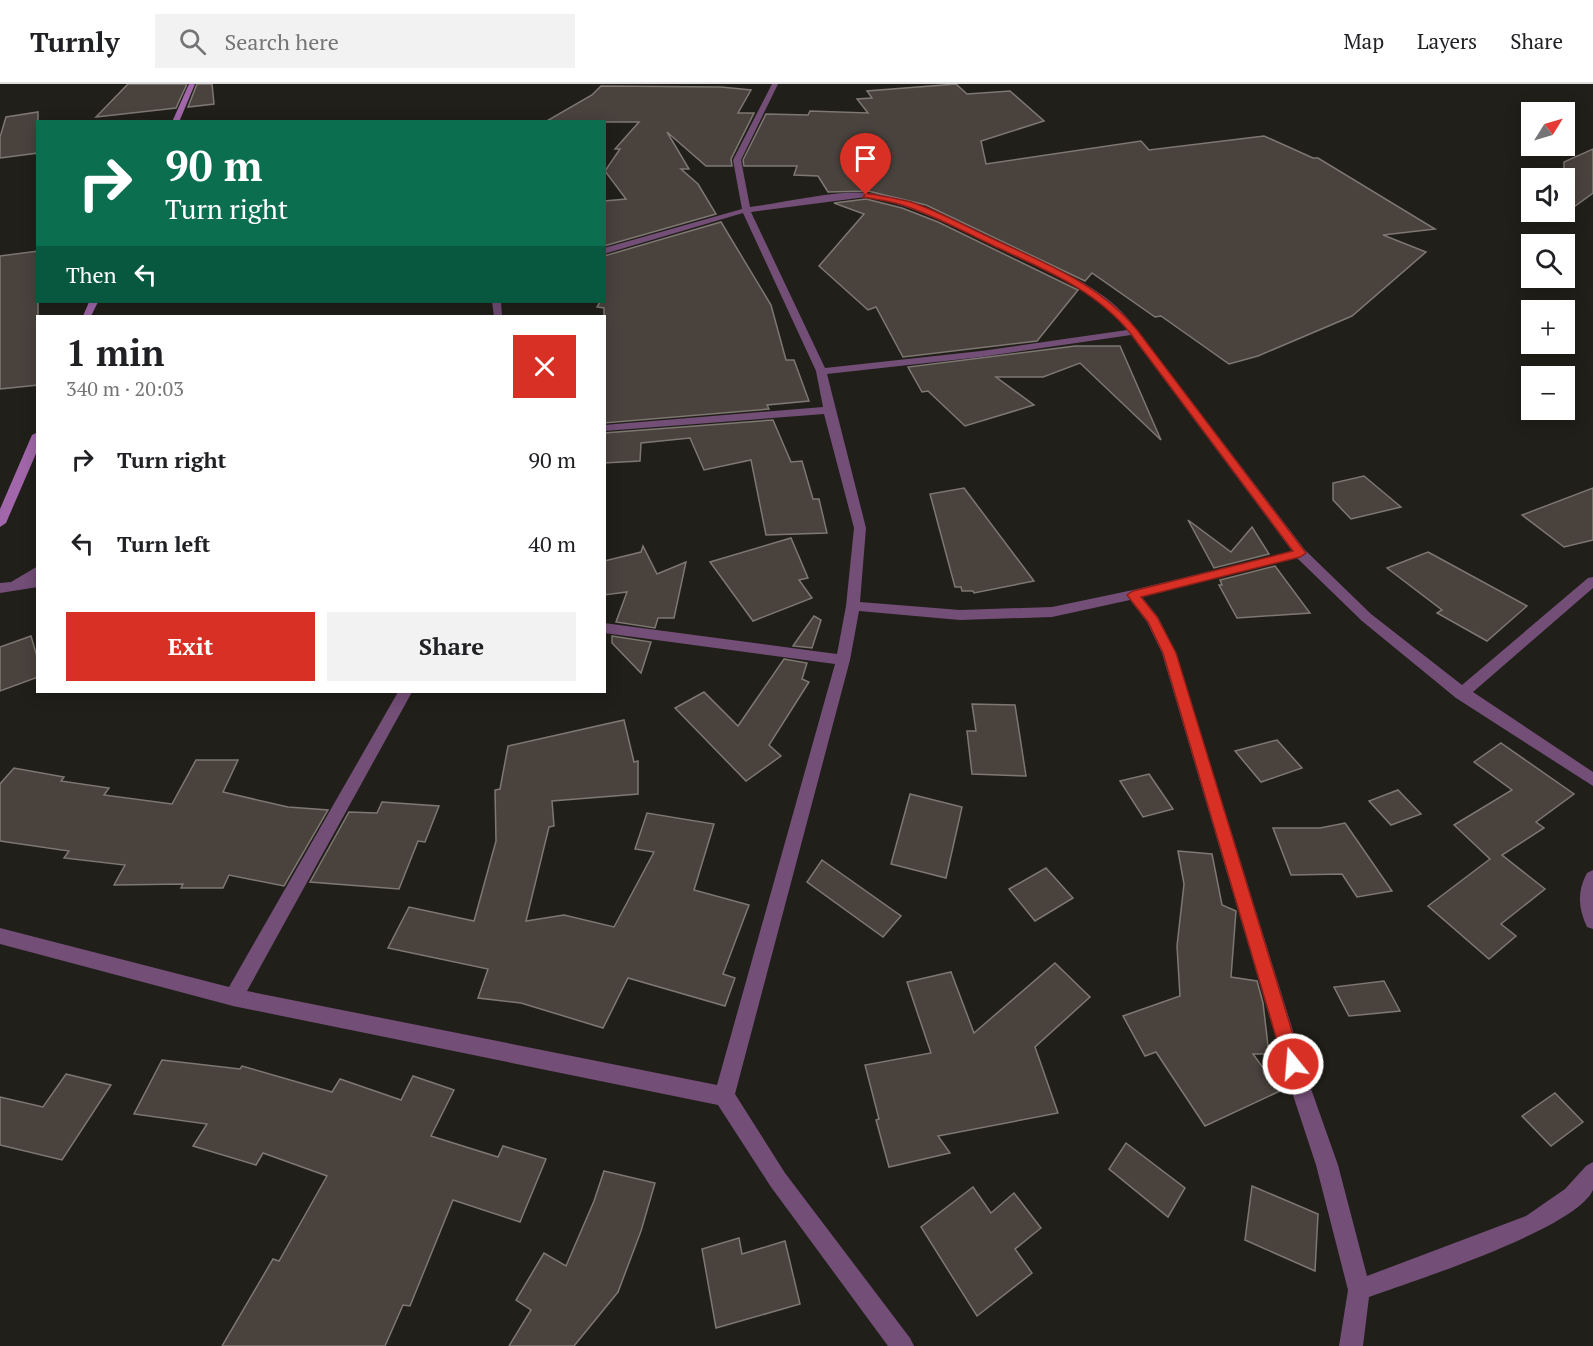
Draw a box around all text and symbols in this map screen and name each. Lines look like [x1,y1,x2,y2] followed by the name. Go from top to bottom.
[155,14,575,68] search box
[30,23,119,60] text: Turnly
[176,25,209,58] icon: search
[224,27,339,56] text: Search here
[1343,27,1384,55] text: Map
[1417,27,1477,55] text: Layers
[1510,27,1563,55] text: Share
[1521,102,1575,156] north arrow
[1521,102,1575,420] map controls
[840,133,891,195] pin
[165,137,263,193] text: 90 m
[849,142,882,175] icon: arrive
[66,144,144,222] icon: right
[1521,168,1575,222] button: sound
[165,191,288,227] text: Turn right
[1521,234,1575,288] button: search
[129,258,162,291] icon: left
[66,260,117,289] text: Then
[1521,300,1575,354] button: +
[66,329,164,376] text: 1 min
[513,335,576,398] button: close
[1521,366,1575,420] button: −
[66,375,184,402] text: 340 m · 20:03
[66,443,99,476] icon: right
[117,445,226,474] text: Turn right
[528,445,576,474] text: 90 m
[66,527,99,560] icon: left
[117,529,210,558] text: Turn left
[528,529,576,558] text: 40 m
[66,612,315,681] button: Exit
[327,612,576,681] button: Share
[1261,1032,1325,1096] position arrow

